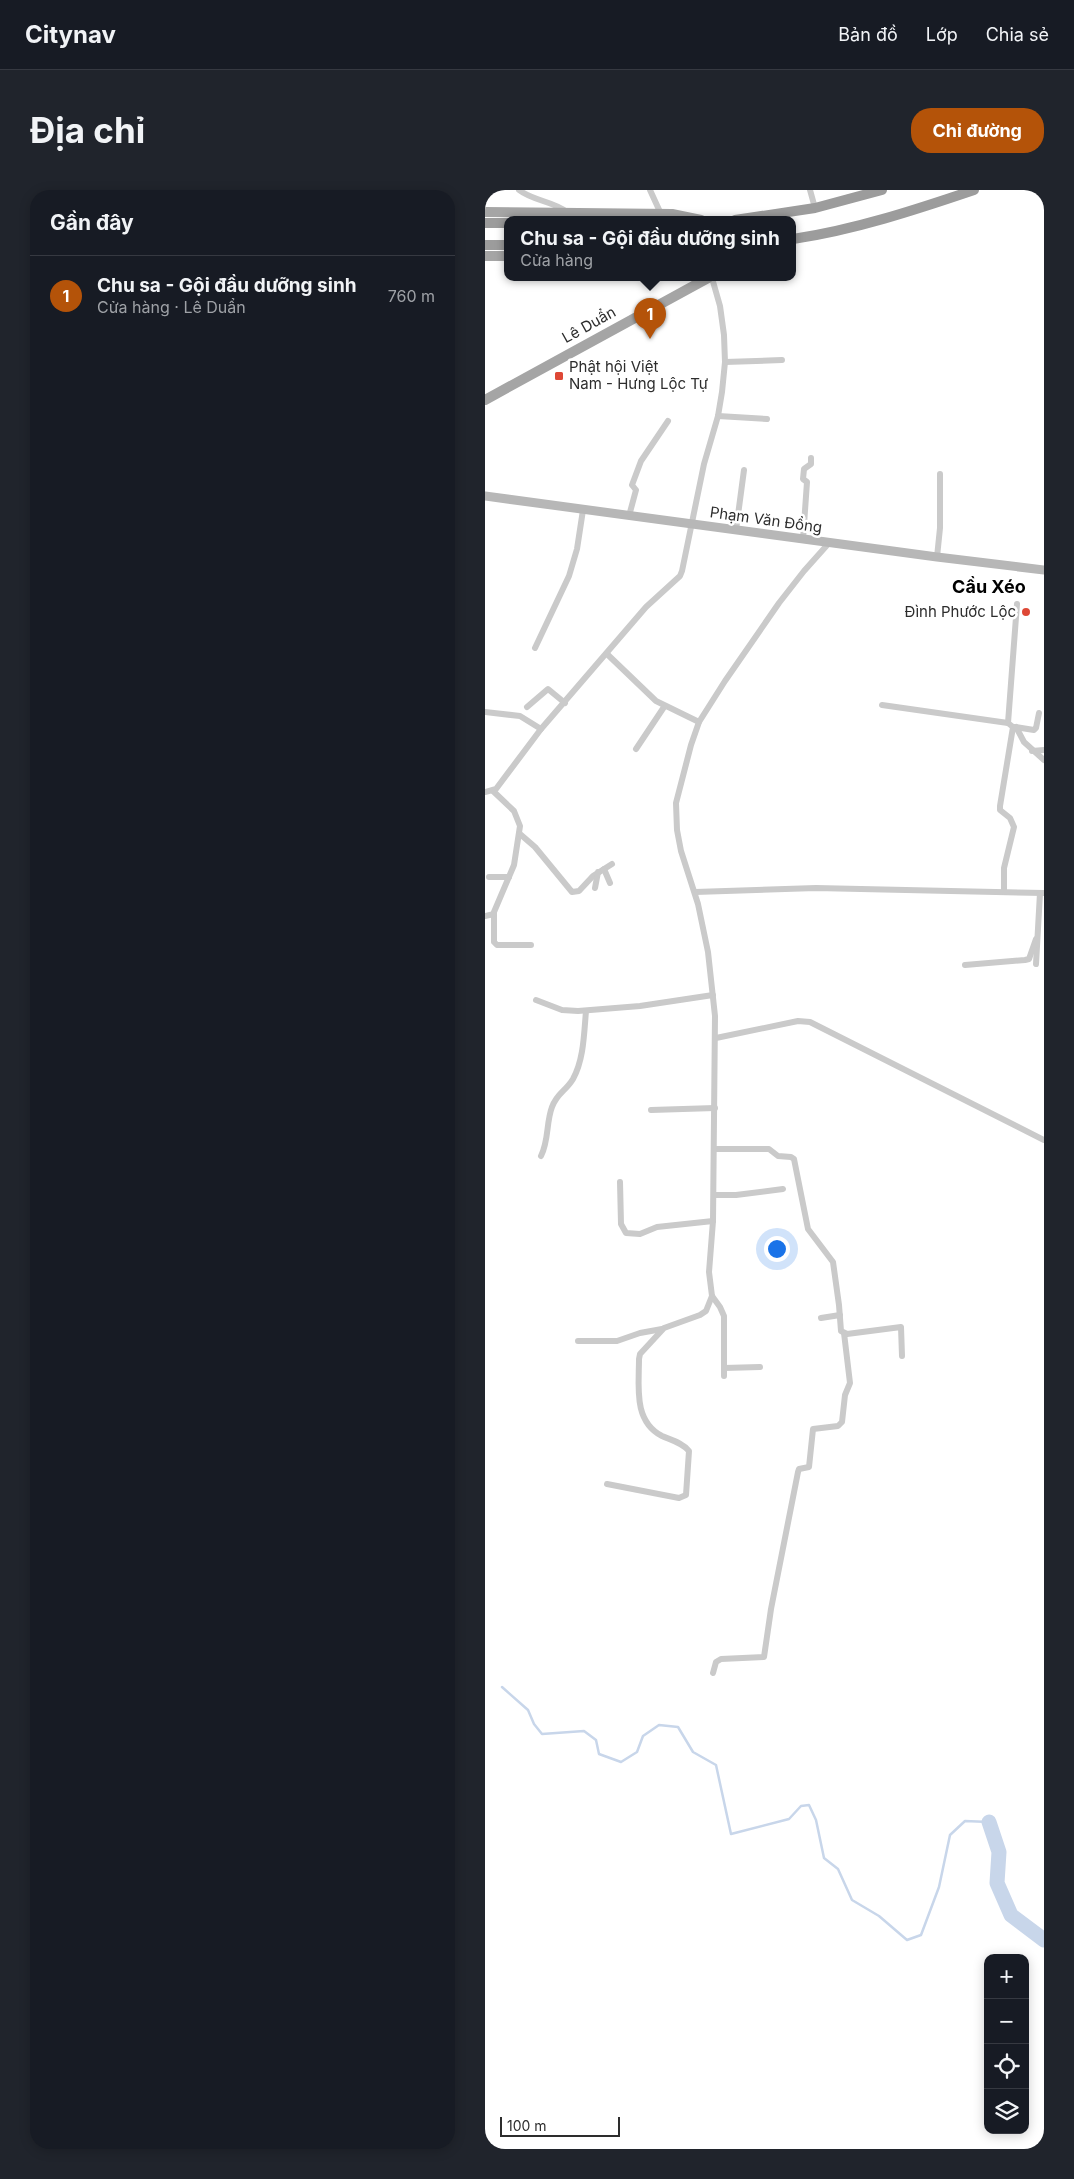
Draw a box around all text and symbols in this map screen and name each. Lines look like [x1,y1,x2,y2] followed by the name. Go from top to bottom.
[25,20,116,49] text: Citynav
[838,24,898,45] text: Bản đồ
[926,24,958,45] text: Lớp
[986,24,1049,45] text: Chia sẻ
[911,108,1044,153] button: Chỉ đường
[30,109,145,151] text: Địa chỉ
[50,210,134,235] text: Gần đây
[504,216,796,281] popup
[520,227,780,250] text: Chu sa - Gội đầu dưỡng sinh
[520,250,593,270] text: Cửa hàng
[97,274,357,297] text: Chu sa - Gội đầu dưỡng sinh
[63,286,69,306] text: 1
[388,286,435,306] text: 760 m
[97,297,246,317] text: Cửa hàng · Lê Duẩn
[634,298,666,339] pin: 1
[559,302,619,347] street label: Lê Duẩn
[569,357,708,393] place label: Phật hội Việt Nam - Hưng Lộc Tự
[553,370,565,382] marker: Phật hội Việt Nam - Hưng Lộc Tự
[709,502,823,537] street label: Phạm Văn Đồng
[952,576,1026,597] district label: Cầu Xéo
[905,602,1016,621] place label: Đình Phước Lộc
[1020,606,1032,618] marker: Đình Phước Lộc
[764,1236,790,1262] your location
[984,1954,1029,2134] map controls
[984,1954,1029,1999] button: +
[984,1999,1029,2044] button: −
[984,2044,1029,2089] button: locate
[984,2089,1029,2134] button: layers
[500,2114,620,2137] scale bar
[507,2117,547,2134] text: 100 m

